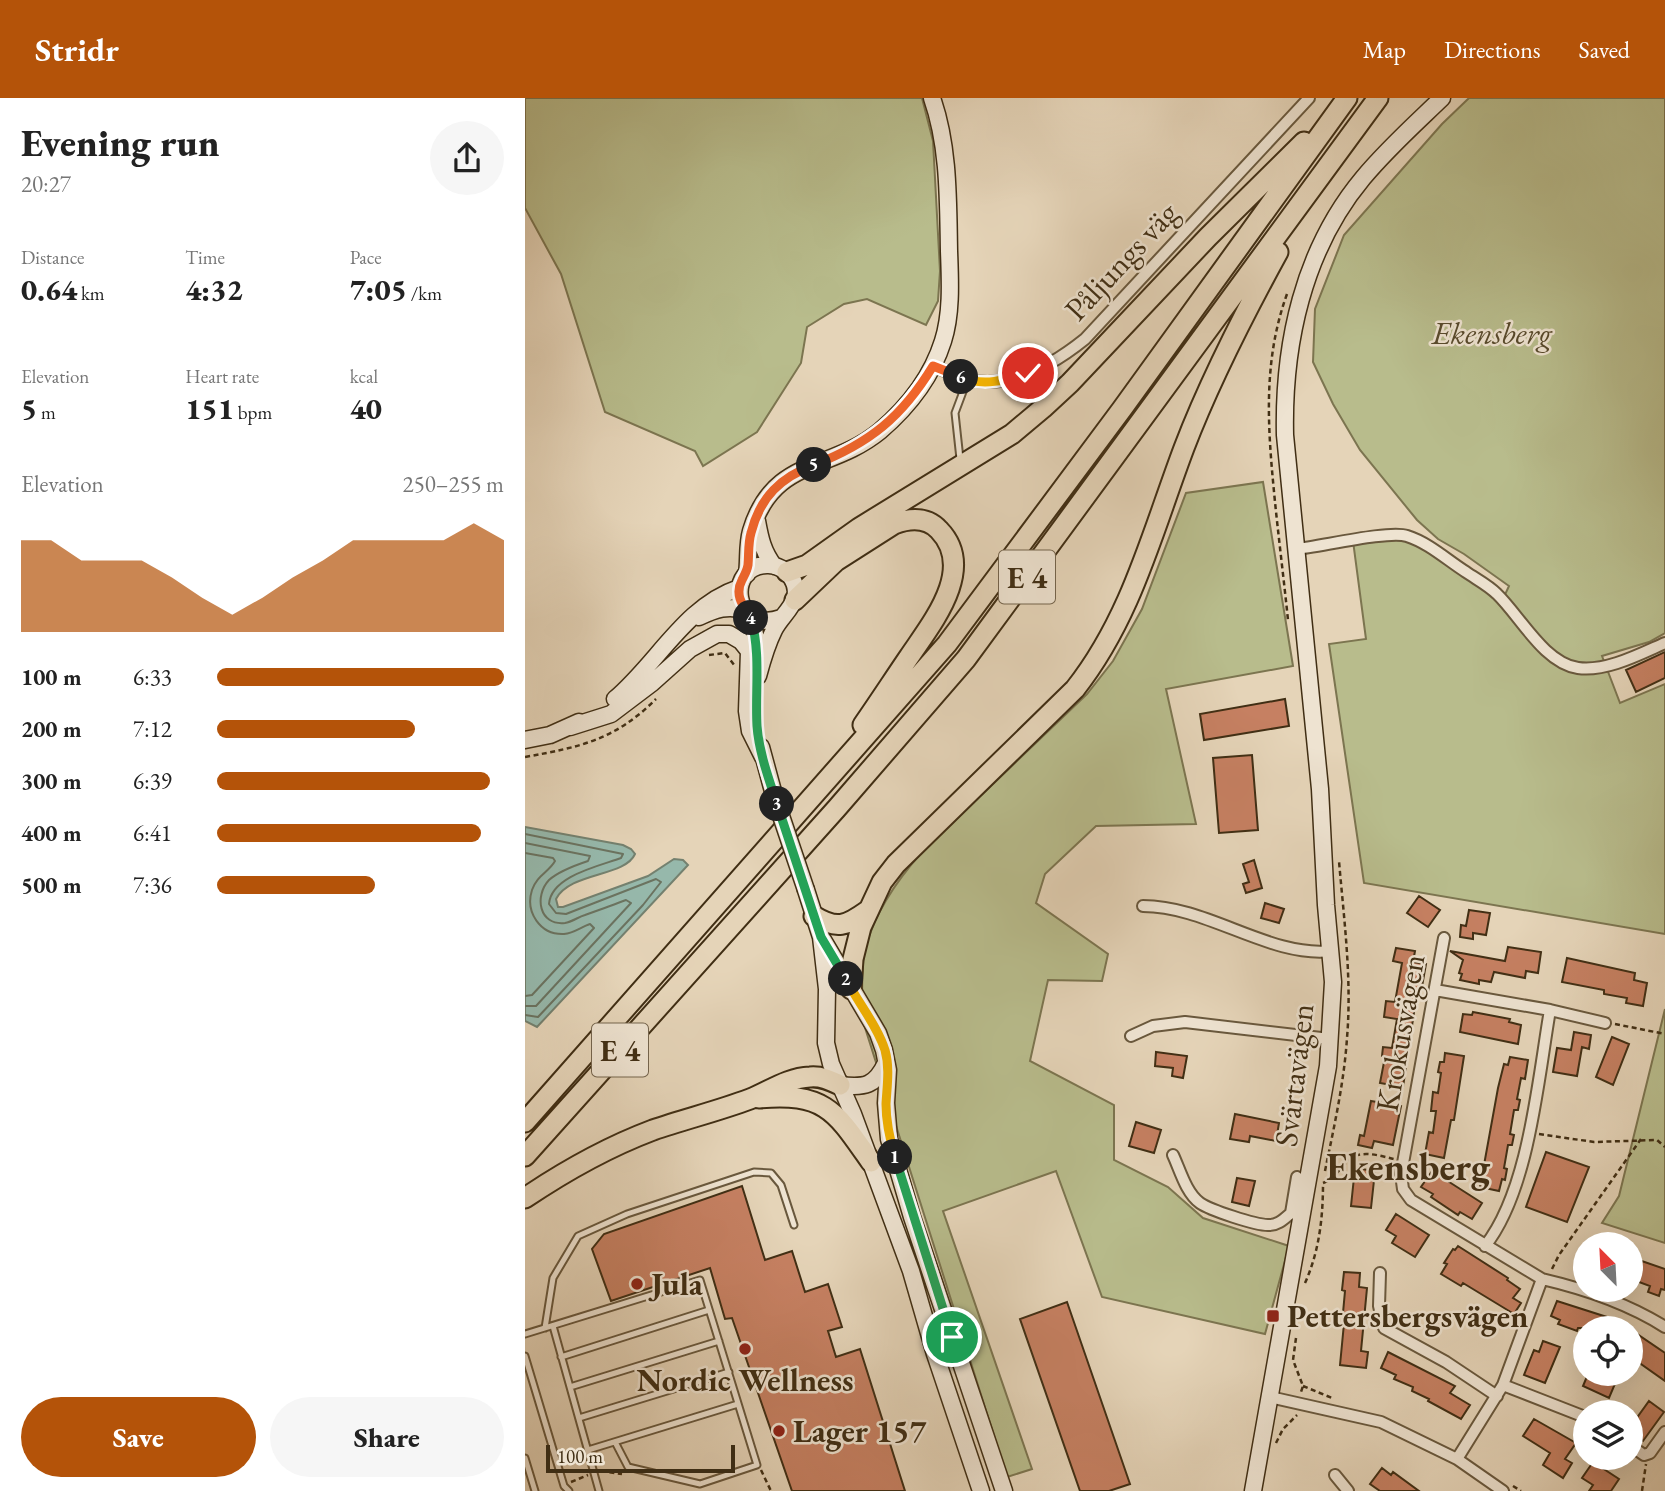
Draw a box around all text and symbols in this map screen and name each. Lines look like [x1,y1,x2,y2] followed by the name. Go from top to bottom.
[35,28,119,71] text: Stridr
[1363,34,1406,65] text: Map
[1444,34,1541,65] text: Directions
[1579,34,1630,65] text: Saved
[21,118,219,167] text: Evening run
[430,121,504,195] button: share
[21,169,71,199] text: 20:27
[1055,192,1188,330] street label: Påljungs väg
[21,245,84,270] text: Distance
[185,245,225,270] text: Time
[350,245,382,270] text: Pace
[21,270,77,309] text: 0.64
[185,270,243,309] text: 4:32
[350,270,407,309] text: 7:05
[77,281,105,306] text: km
[407,281,442,306] text: /km
[1430,312,1554,354] park label: Ekensberg
[998,343,1058,403] pin
[1009,354,1047,392] icon: check
[943,360,978,394] pin: 6
[21,364,89,389] text: Elevation
[185,364,259,389] text: Heart rate
[350,364,378,389] text: kcal
[955,364,966,389] text: 6
[21,389,37,428] text: 5
[185,389,234,428] text: 151
[350,389,382,428] text: 40
[37,400,56,425] text: m
[234,400,272,425] text: bpm
[797,448,831,482] pin: 5
[808,452,819,477] text: 5
[21,469,104,499] text: Elevation
[403,469,504,499] text: 250–255 m
[999,550,1055,604] road number: E 4
[733,601,769,636] pin: 4
[745,605,756,630] text: 4
[21,662,82,692] text: 100 m
[133,662,172,692] text: 6:33
[21,714,82,744] text: 200 m
[133,714,172,744] text: 7:12
[21,766,82,796] text: 300 m
[133,766,172,796] text: 6:39
[759,786,795,822] pin: 3
[771,791,782,816] text: 3
[21,818,82,848] text: 400 m
[133,818,172,848] text: 6:41
[21,870,82,900] text: 500 m
[133,870,172,900] text: 7:36
[1365,951,1435,1115] street label: Krokusvägen
[829,962,863,996] pin: 2
[840,966,851,991] text: 2
[1264,1001,1324,1149] street label: Svärtavägen
[592,1024,648,1076] road number: E 4
[877,1140,913,1174] pin: 1
[1326,1142,1491,1191] district label: Ekensberg
[889,1144,900,1169] text: 1
[1573,1232,1643,1302] north arrow
[1573,1232,1643,1470] map controls
[648,1263,704,1305] place label: Jula
[629,1276,645,1292] marker: Jula
[1287,1295,1528,1337] place label: Pettersbergsvägen
[922,1307,982,1367] pin
[1265,1308,1281,1324] marker: Pettersbergsvägen
[1573,1316,1643,1386] button: locate
[933,1318,971,1356] icon: arrive
[737,1341,753,1357] marker: Nordic Wellness
[637,1359,853,1401] place label: Nordic Wellness
[21,1397,256,1477] button: Save
[270,1397,504,1477] button: Share
[1573,1400,1643,1470] button: layers
[793,1410,927,1452] place label: Lager 157
[771,1423,787,1439] marker: Lager 157
[546,1442,735,1474] scale bar
[557,1444,603,1469] text: 100 m

